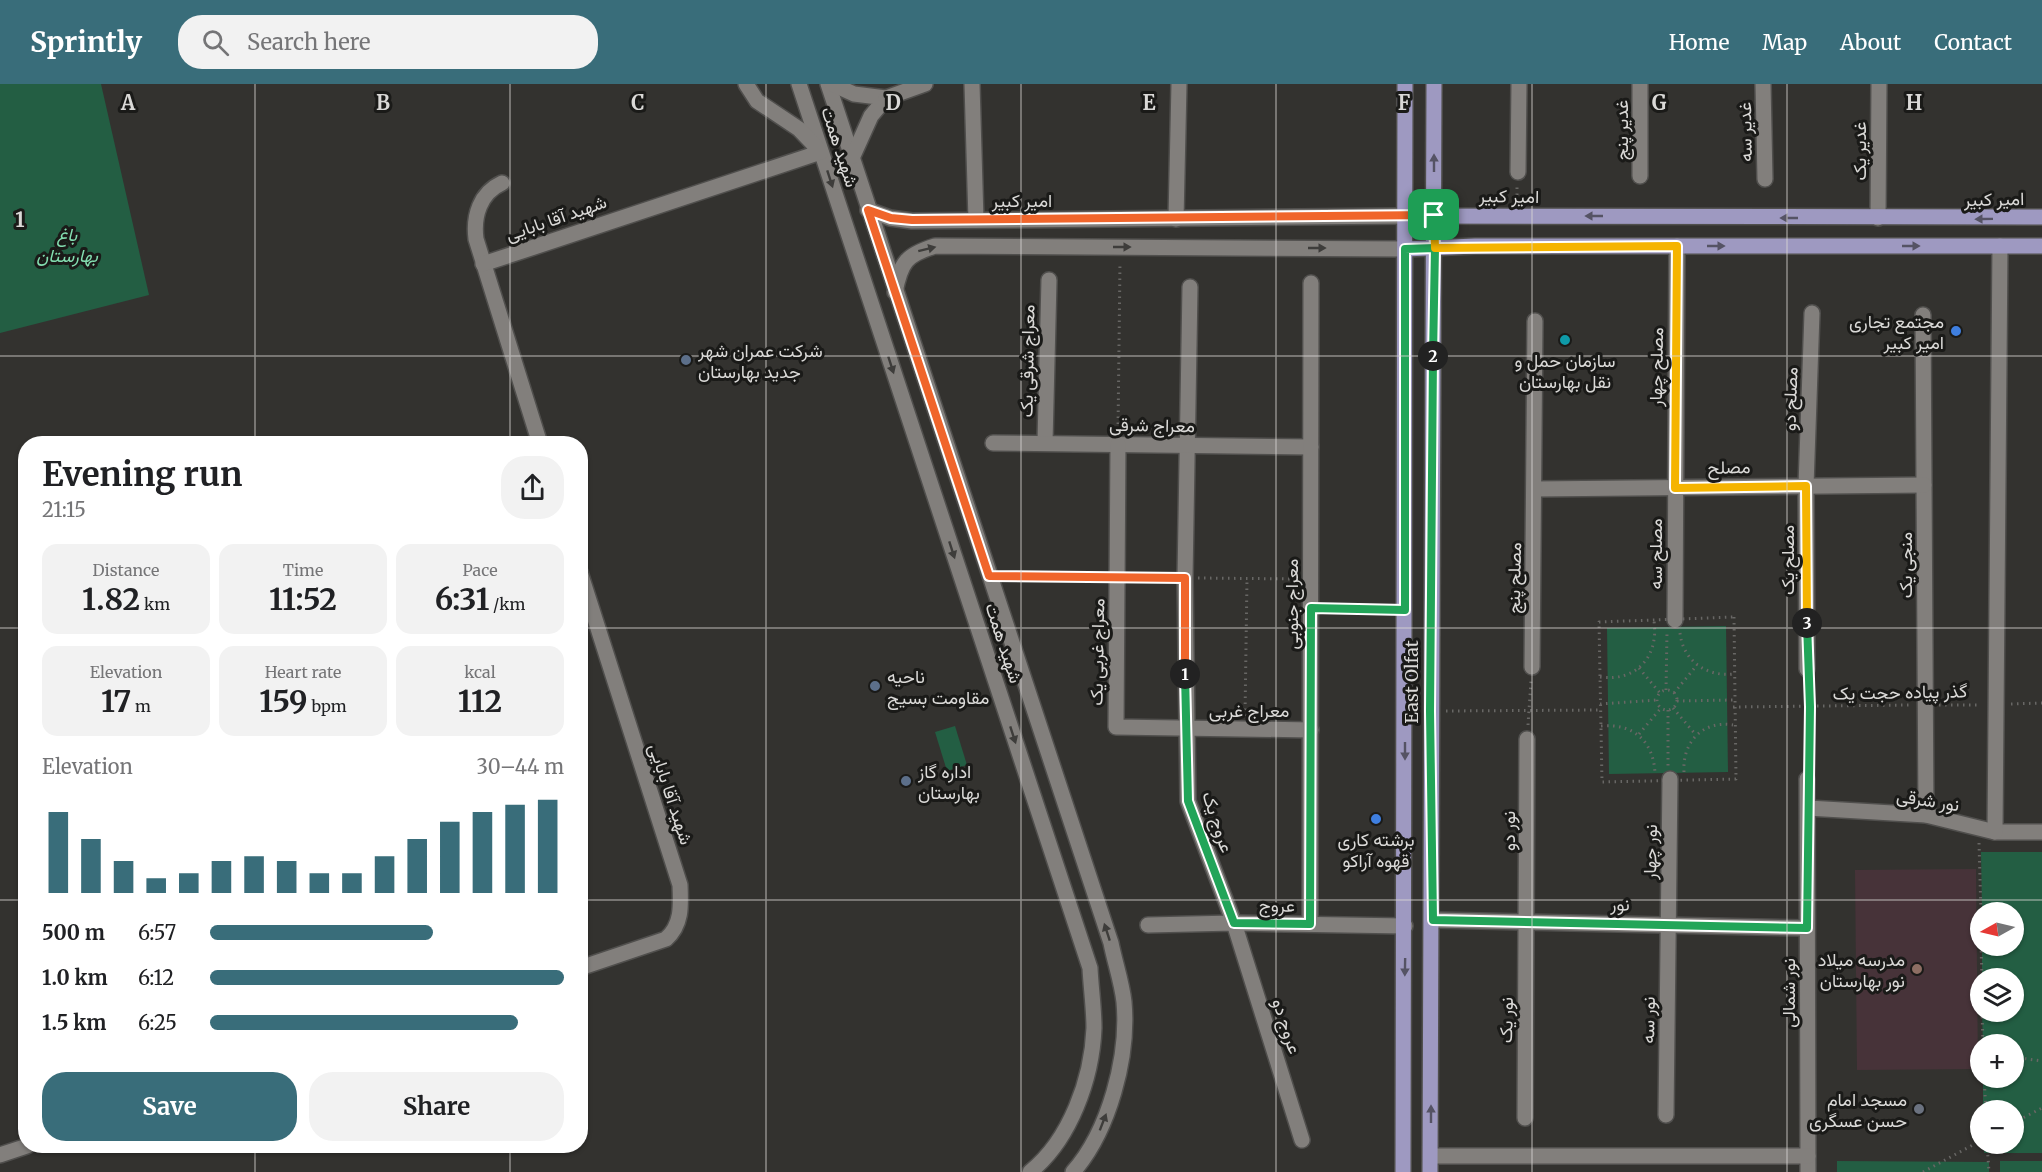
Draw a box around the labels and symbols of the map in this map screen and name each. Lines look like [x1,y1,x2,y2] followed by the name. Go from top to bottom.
[120,90,136,115] text: A
[376,90,390,115] text: B
[631,90,645,115] text: C
[885,90,901,115] text: D
[1142,90,1156,115] text: E
[1398,90,1411,115] text: F
[1652,90,1667,115] text: G
[1906,90,1922,115] text: H
[1610,100,1634,160] street label: غدیر پنج
[1733,102,1757,162] street label: غدیر سه
[816,104,864,190] street label: شهید همت
[1848,122,1871,180] street label: غدیر یک
[1429,153,1439,172] one-way arrow
[826,171,836,189] one-way arrow
[1478,184,1539,208] street label: امیر کبیر
[1963,187,2024,211] street label: امیر کبیر
[991,189,1052,212] street label: امیر کبیر
[1408,189,1459,240] pin
[502,190,610,246] street label: شهید آقا بابایی
[15,207,25,232] text: 1
[1584,211,1603,221] one-way arrow
[1779,213,1798,222] one-way arrow
[1974,214,1993,224] one-way arrow
[36,223,99,267] park label: باغ بهارستان
[1706,241,1725,251] one-way arrow
[1901,241,1920,251] one-way arrow
[1112,242,1131,252] one-way arrow
[1307,243,1326,253] one-way arrow
[918,244,936,253] one-way arrow
[1015,304,1040,418] street label: معراج شرقی یک
[1849,310,1944,354] place label: مجتمع تجاری امیر کبیر
[1949,324,1963,338] marker: مجتمع تجاری امیر کبیر
[1644,327,1669,408] street label: مصلح چهار
[1558,333,1572,347] marker: سازمان حمل و نقل بهارستان
[697,339,823,383] place label: شرکت عمران شهر جدید بهارستان
[1418,341,1448,371] pin: 2
[1514,349,1616,393] place label: سازمان حمل و نقل بهارستان
[679,353,693,367] marker: شرکت عمران شهر جدید بهارستان
[887,356,897,374] one-way arrow
[1777,367,1804,431] street label: مصلح دو
[1109,413,1195,438] street label: معراج شرقی
[1707,455,1751,480] street label: مصلح
[1644,519,1668,589] street label: مصلح سه
[1776,525,1800,595] street label: مصلح یک
[1894,532,1917,598] street label: منجی یک
[948,541,958,559] one-way arrow
[1502,542,1527,614] street label: مصلح پنج
[1280,559,1304,649] street label: معراج جنوبی
[1085,598,1110,706] street label: معراج غربی یک
[980,600,1028,686] street label: شهید همت
[1792,608,1822,638] pin: 3
[1400,640,1423,724] street label: East Olfat
[1170,659,1200,689] pin: 1
[887,665,989,710] place label: ناحیه مقاومت بسیج
[868,679,882,693] marker: ناحیه مقاومت بسیج
[1833,679,1968,706] street label: گذر پیاده حجت یک
[1209,699,1289,723] street label: معراج غربی
[1009,726,1019,744] one-way arrow
[644,740,698,848] street label: شهید آقا بابایی
[1400,742,1410,761] one-way arrow
[917,760,980,804] place label: اداره گاز بهارستان
[899,774,913,788] marker: اداره گاز بهارستان
[1895,784,1961,816] street label: نور شرقی
[1196,789,1239,856] street label: عروج یک
[1497,811,1520,851] street label: نور دو
[1369,812,1383,826] marker: برشته کاری قهوه آراکو
[1638,824,1663,881] street label: نور چهار
[1337,828,1415,872] place label: برشته کاری قهوه آراکو
[1609,892,1630,916] street label: نور
[1259,893,1295,918] street label: عروج
[1970,902,2024,956] north arrow
[1102,923,1112,941] one-way arrow
[1818,948,1905,992] place label: مدرسه میلاد نور بهارستان
[1400,958,1410,977] one-way arrow
[1777,958,1800,1028] street label: نور شمالی
[1910,962,1924,976] marker: مدرسه میلاد نور بهارستان
[1266,995,1307,1057] street label: عروج دو
[1636,996,1660,1044] street label: نور سه
[1494,997,1518,1043] street label: نور یک
[1809,1088,1907,1132] place label: مسجد امام حسن عسگری
[1912,1102,1926,1116] marker: مسجد امام حسن عسگری
[1426,1104,1436,1123] one-way arrow
[1099,1113,1108,1131] one-way arrow

